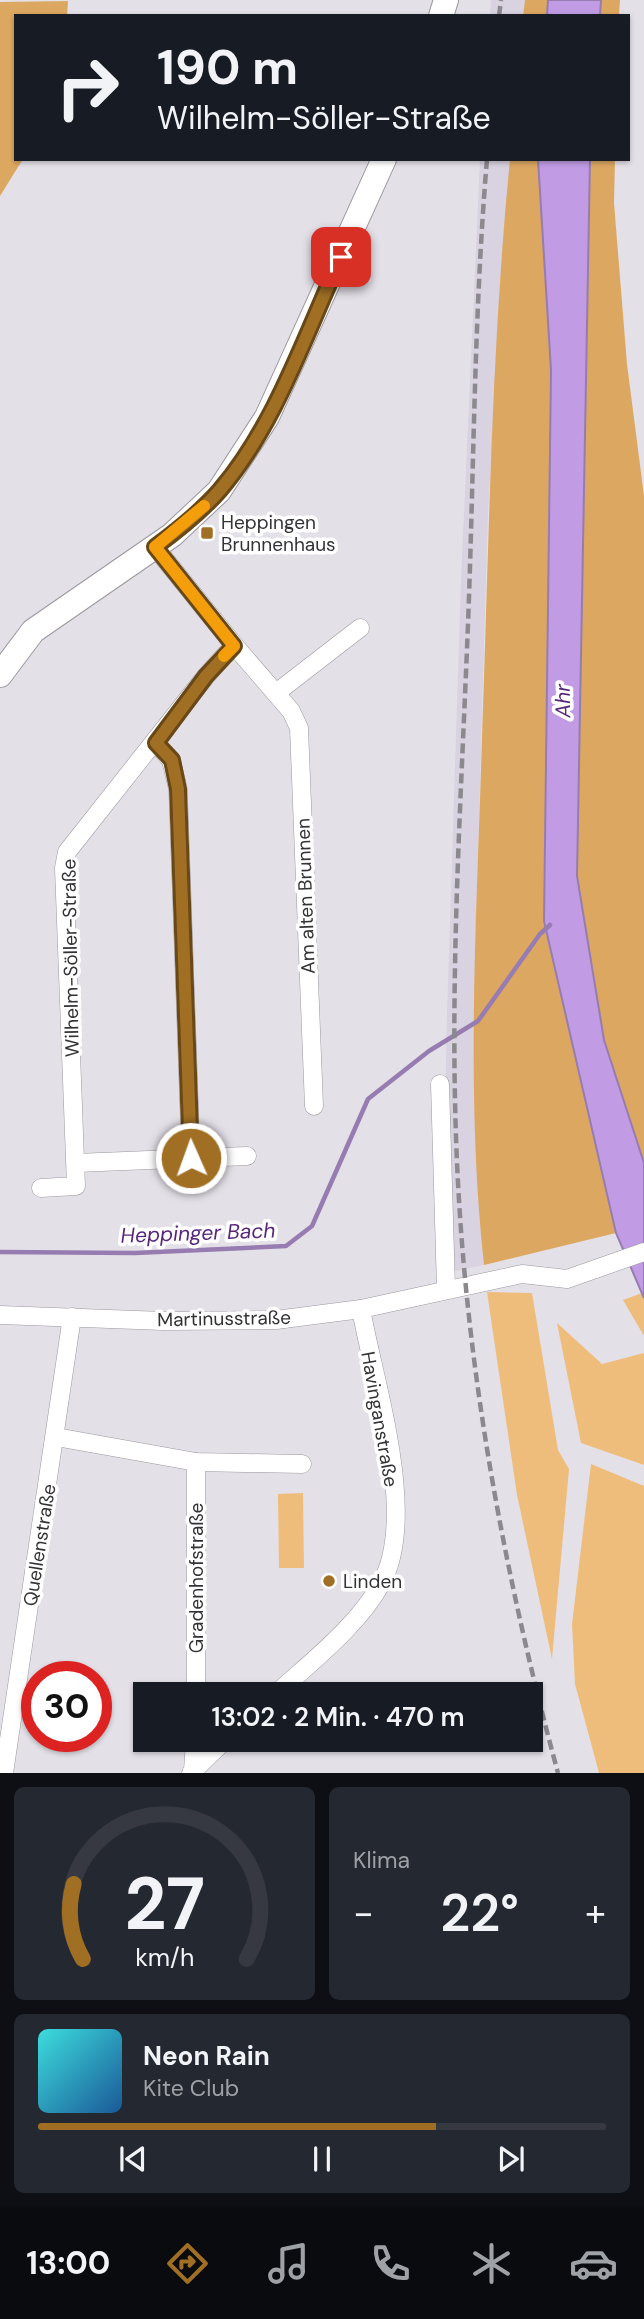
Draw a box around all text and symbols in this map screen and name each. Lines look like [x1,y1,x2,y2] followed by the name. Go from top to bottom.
[157,35,298,99] text: 190 m
[42,42,133,133] icon: right
[157,97,491,139] text: Wilhelm-Söller-Straße
[311,227,371,287] pin
[322,238,360,276] icon: arrive
[221,510,336,557] place label: Heppingen Brunnenhaus
[199,525,215,541] marker: Heppingen Brunnenhaus
[549,683,577,719] water label: Ahr
[290,818,321,974] street label: Am alten Brunnen
[56,859,85,1057] street label: Wilhelm-Söller-Straße
[154,1121,228,1195] position arrow
[120,1216,276,1250] water label: Heppinger Bach
[157,1305,291,1332] street label: Martinusstraße
[355,1349,404,1489] street label: Havinganstraße
[17,1482,62,1608] street label: Quellenstraße
[184,1503,209,1653] street label: Gradenhofstraße
[343,1569,402,1594] place label: Linden
[321,1573,337,1589] marker: Linden
[21,1661,112,1752] speed limit sign: 30
[211,1700,465,1734] text: 13:02 · 2 Min. · 470 m
[353,1845,410,1875] text: Klima
[124,1858,205,1953] text: 27
[440,1879,519,1947] text: 22°
[353,1888,374,1938] text: −
[585,1888,606,1938] text: +
[135,1941,194,1974] text: km/h
[143,2039,270,2073] text: Neon Rain
[143,2073,239,2103] text: Kite Club
[114,2140,152,2178] icon: previous
[303,2140,341,2178] icon: pause
[492,2140,530,2178] icon: next
[163,2239,212,2288] icon: directions
[264,2239,313,2288] icon: music
[366,2239,415,2288] icon: phone
[467,2239,516,2288] icon: climate
[569,2239,618,2288] icon: car
[26,2242,110,2284] text: 13:00

